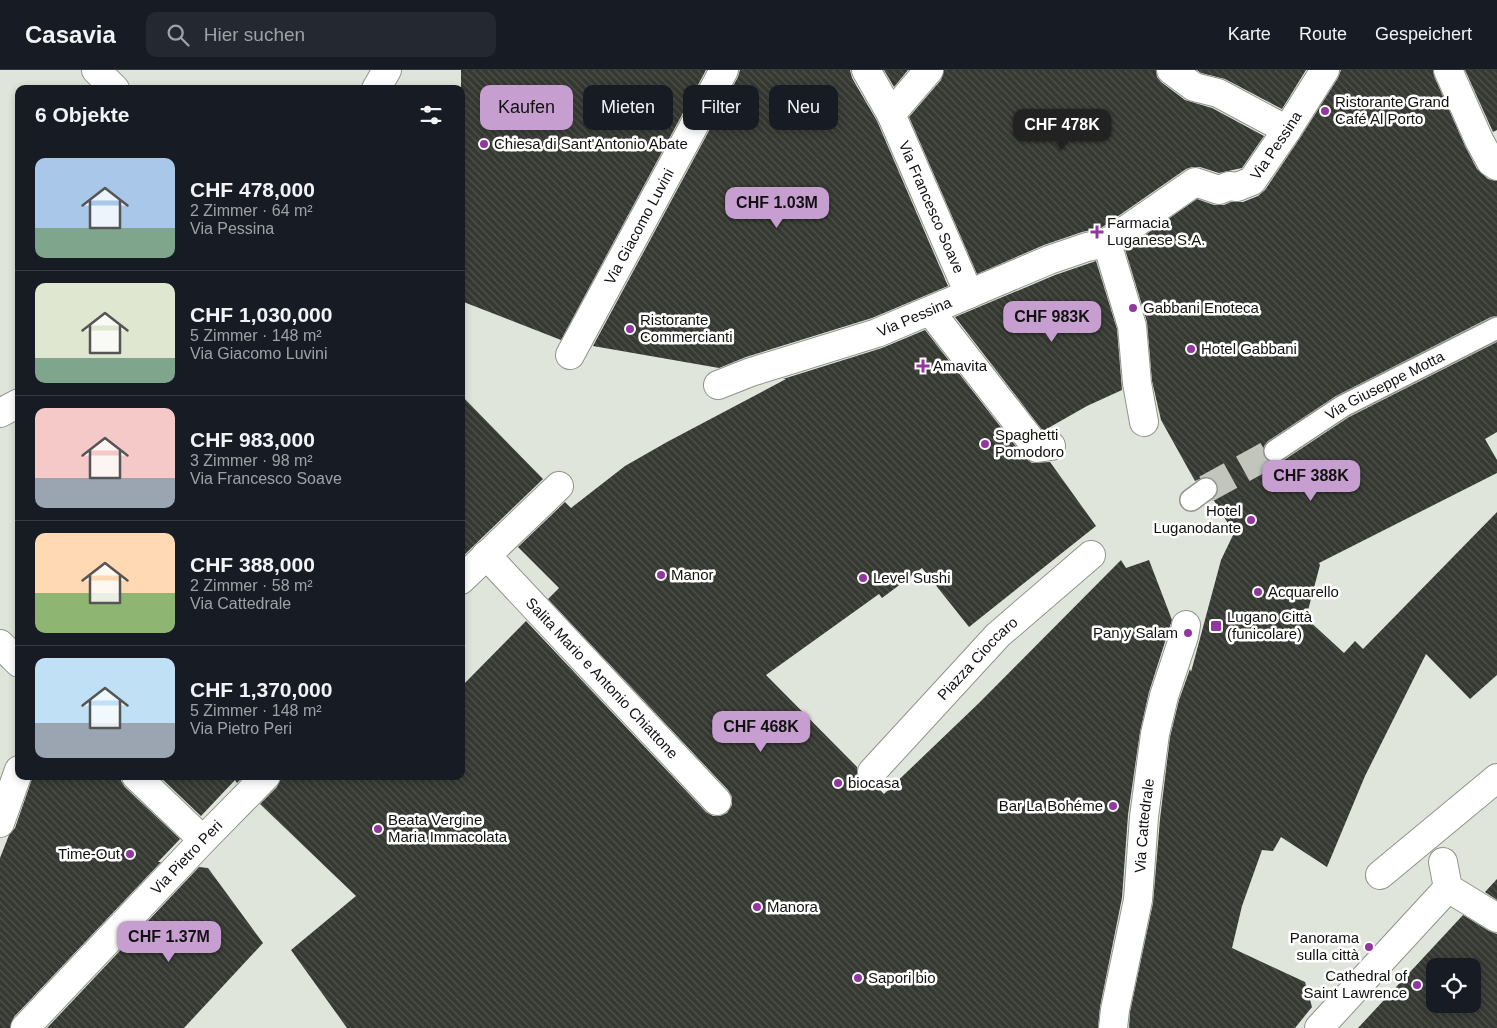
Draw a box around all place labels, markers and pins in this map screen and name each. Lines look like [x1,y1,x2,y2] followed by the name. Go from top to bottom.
[1335,93,1449,127] place label: Ristorante Grand Café Al Porto
[1319,105,1331,117] marker: Ristorante Grand Café Al Porto
[1010,108,1114,151] pin: CHF 478K
[494,135,688,152] place label: Chiesa di Sant'Antonio Abate
[478,138,490,150] marker: Chiesa di Sant'Antonio Abate
[720,186,834,229] pin: CHF 1.03M
[1107,214,1205,248] place label: Farmacia Luganese S.A.
[1091,226,1103,238] marker: Farmacia Luganese S.A.
[1143,299,1260,316] place label: Gabbani Enoteca
[1000,300,1104,343] pin: CHF 983K
[1127,302,1139,314] marker: Gabbani Enoteca
[640,311,733,345] place label: Ristorante Commercianti
[624,323,636,335] marker: Ristorante Commercianti
[1201,340,1297,357] place label: Hotel Gabbani
[1185,343,1197,355] marker: Hotel Gabbani
[933,357,988,374] place label: Amavita
[917,360,929,372] marker: Amavita
[995,426,1064,460] place label: Spaghetti Pomodoro
[979,438,991,450] marker: Spaghetti Pomodoro
[1259,460,1363,502] pin: CHF 388K
[1153,502,1241,536] place label: Hotel Luganodante
[1245,514,1257,526] marker: Hotel Luganodante
[671,566,714,583] place label: Manor
[655,569,667,581] marker: Manor
[873,569,951,586] place label: Level Sushi
[857,572,869,584] marker: Level Sushi
[1268,583,1339,600] place label: Acquarello
[1252,586,1264,598] marker: Acquarello
[1227,608,1313,642] place label: Lugano Città (funicolare)
[1209,619,1223,633] marker: Lugano Città (funicolare)
[1093,624,1178,641] place label: Pan y Salam
[1182,627,1194,639] marker: Pan y Salam
[709,710,813,753] pin: CHF 468K
[848,774,900,791] place label: biocasa
[832,777,844,789] marker: biocasa
[999,797,1103,814] place label: Bar La Bohéme
[1107,800,1119,812] marker: Bar La Bohéme
[388,811,508,845] place label: Beata Vergine Maria Immacolata
[372,823,384,835] marker: Beata Vergine Maria Immacolata
[58,845,121,862] place label: Time-Out
[124,848,136,860] marker: Time-Out
[767,898,819,915] place label: Manora
[751,901,763,913] marker: Manora
[112,920,226,963] pin: CHF 1.37M
[1290,929,1360,963] place label: Panorama sulla città
[1363,941,1375,953] marker: Panorama sulla città
[1304,967,1408,1001] place label: Cathedral of Saint Lawrence
[868,969,936,986] place label: Sapori bio
[852,972,864,984] marker: Sapori bio
[1411,979,1423,991] marker: Cathedral of Saint Lawrence

